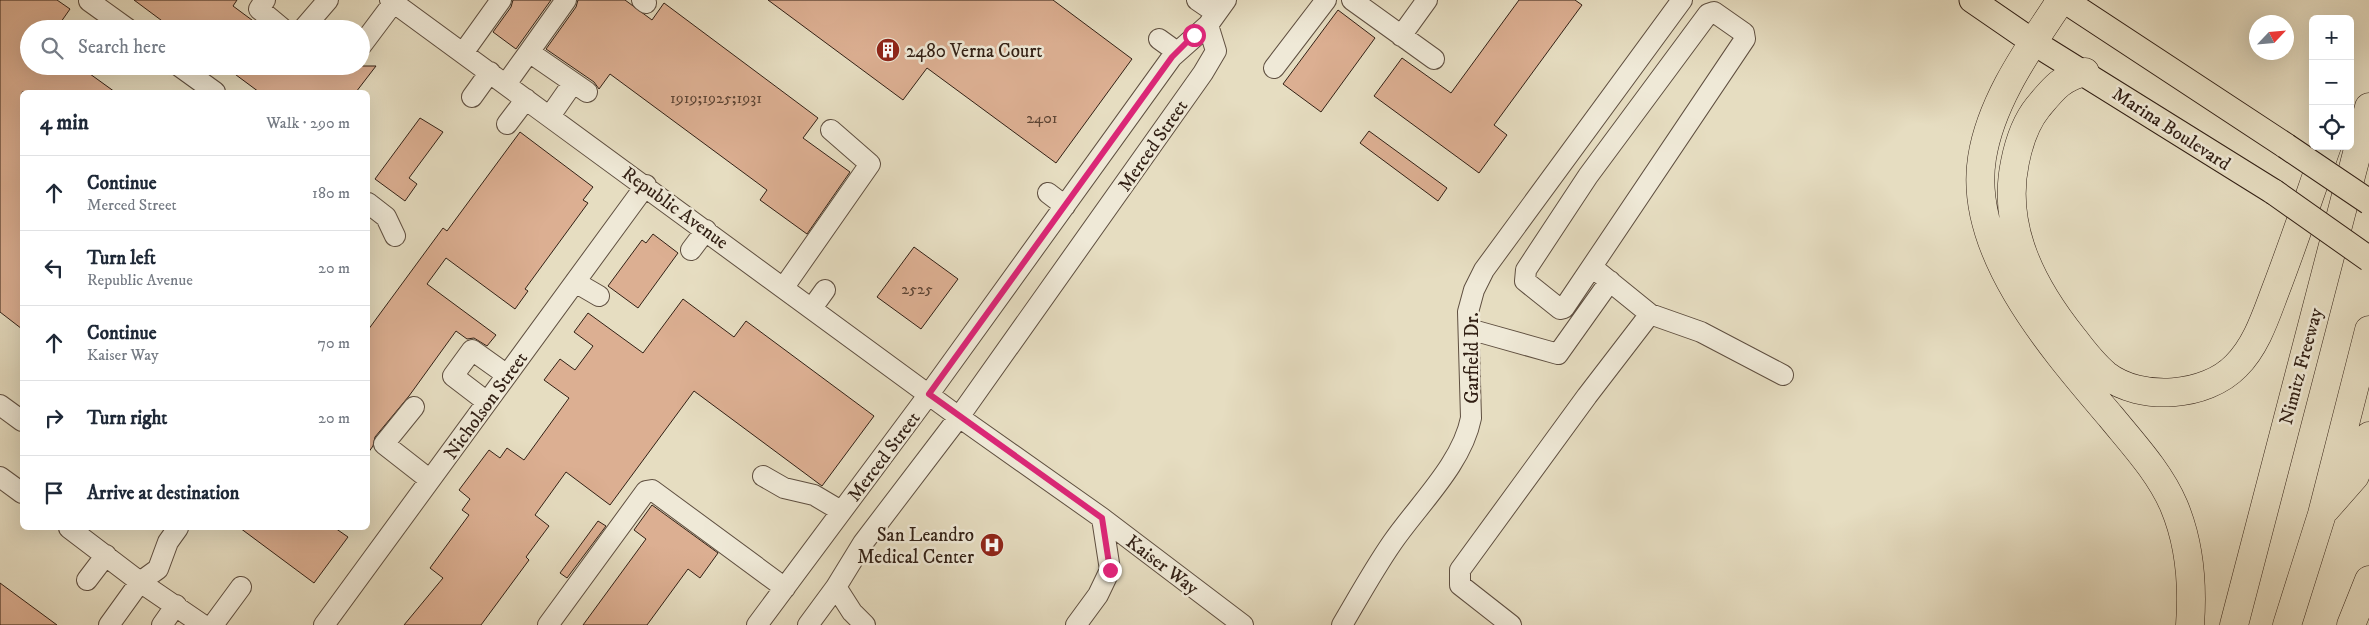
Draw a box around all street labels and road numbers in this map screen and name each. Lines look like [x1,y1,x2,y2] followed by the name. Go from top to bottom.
[2108,82,2235,176] street label: Marina Boulevard
[1113,96,1193,196] street label: Merced Street
[618,162,733,255] street label: Republic Avenue
[2275,304,2328,427] street label: Nimitz Freeway
[1461,312,1484,404] street label: Garfield Dr.
[439,348,533,464] street label: Nicholson Street
[843,407,925,506] street label: Merced Street
[1121,530,1204,601] street label: Kaiser Way

